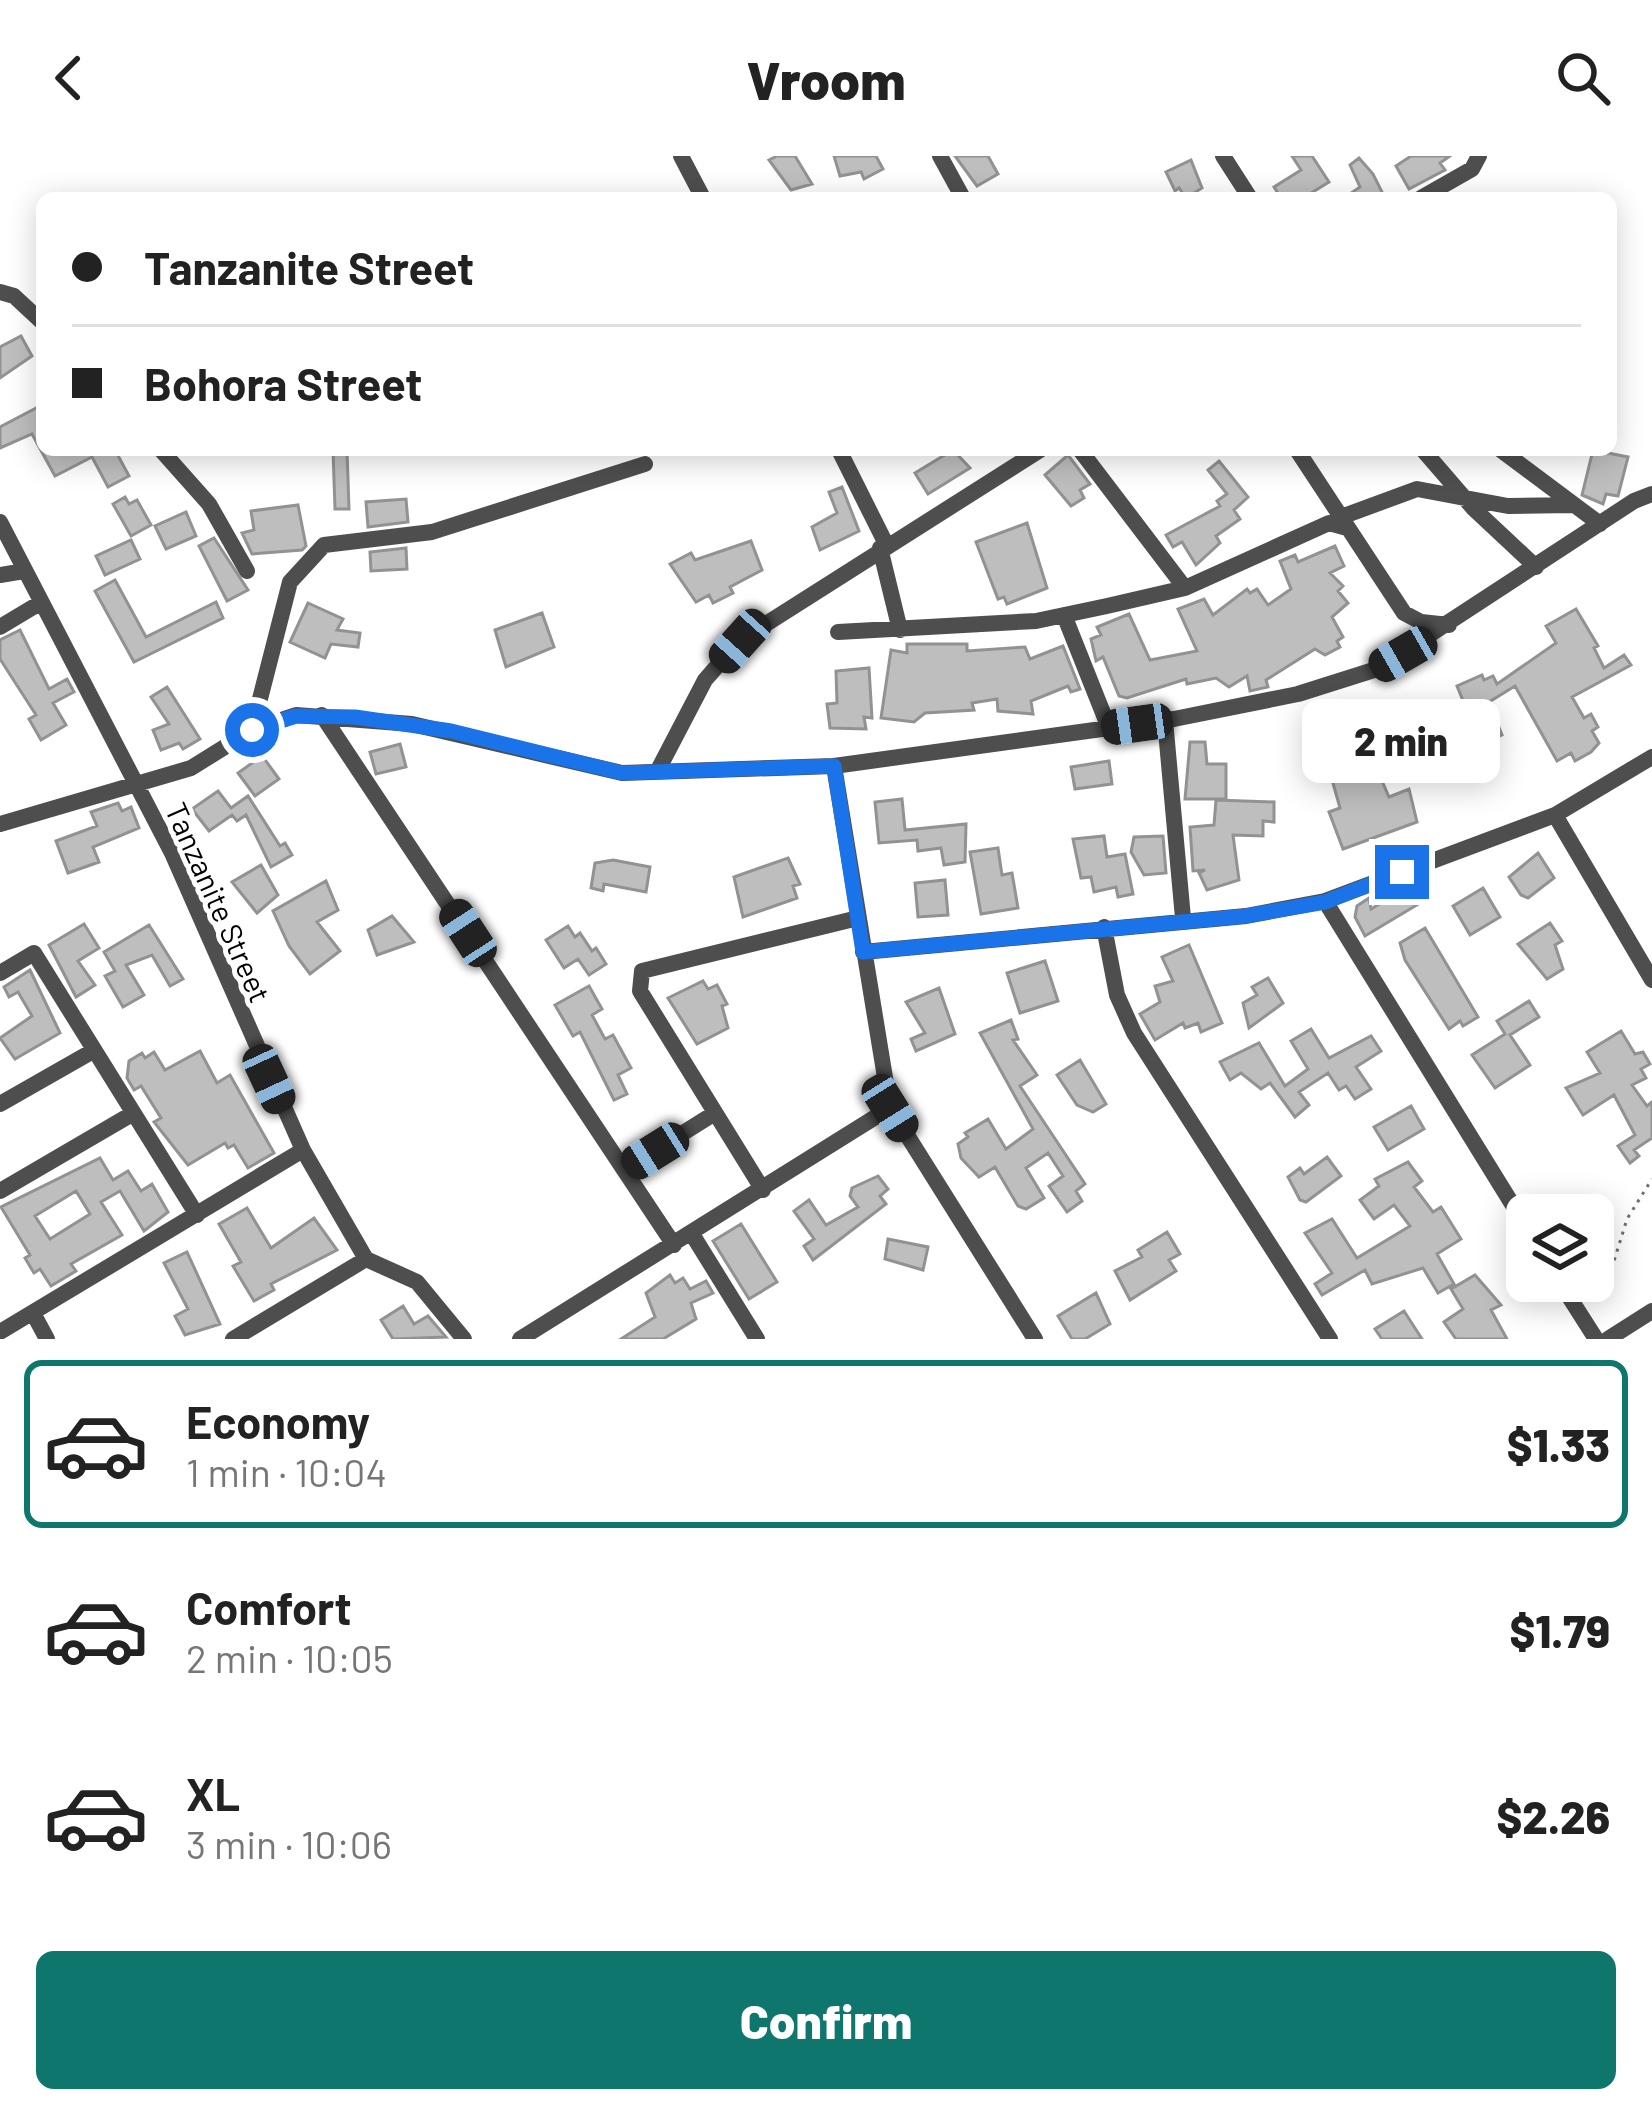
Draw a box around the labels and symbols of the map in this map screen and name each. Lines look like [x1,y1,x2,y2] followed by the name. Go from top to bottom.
[703,602,777,680] car
[1363,620,1443,688] car
[1303,698,1501,782] callout: 2 min
[1099,701,1175,747] car
[225,703,279,757] route start
[159,796,279,1008] street label: Tanzanite Street
[1375,845,1429,899] route end
[433,893,503,973] car
[237,1039,301,1119] car
[856,1068,924,1148] car
[615,1117,695,1185] car

